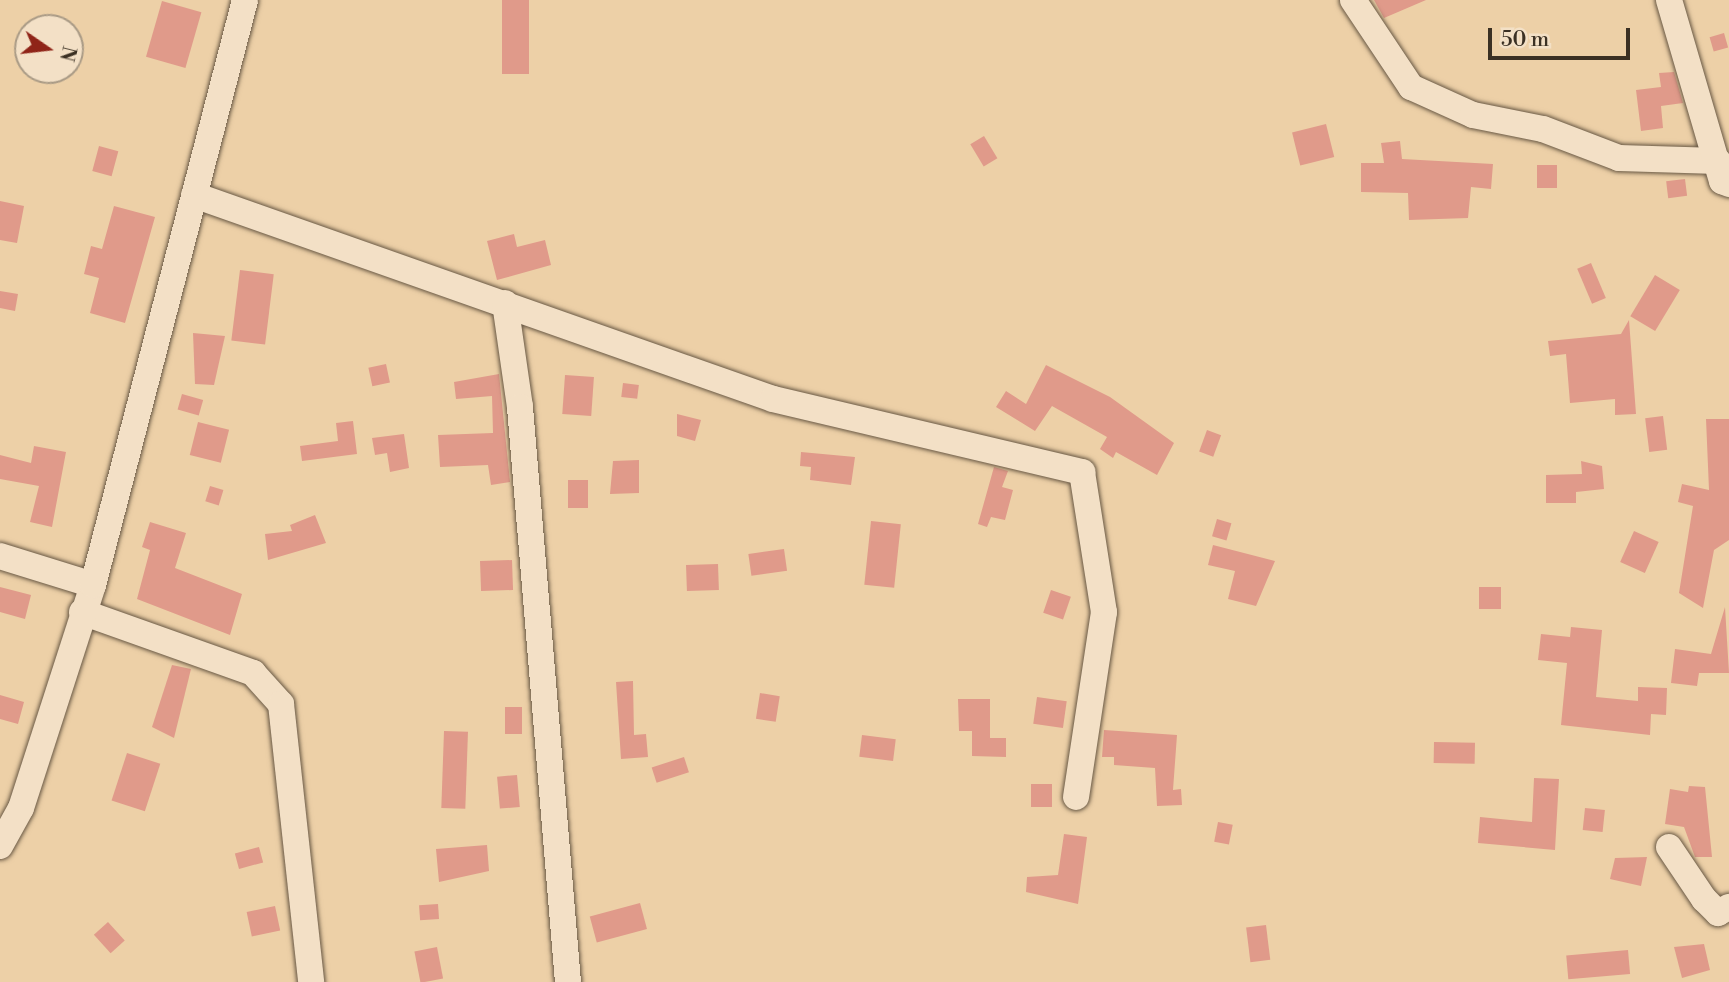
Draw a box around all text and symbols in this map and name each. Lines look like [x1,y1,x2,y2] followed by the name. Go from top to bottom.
[14,14,84,84] north arrow
[1491,14,1633,58] scale bar
[1501,27,1549,53] text: 50 m
[54,43,81,64] text: N

